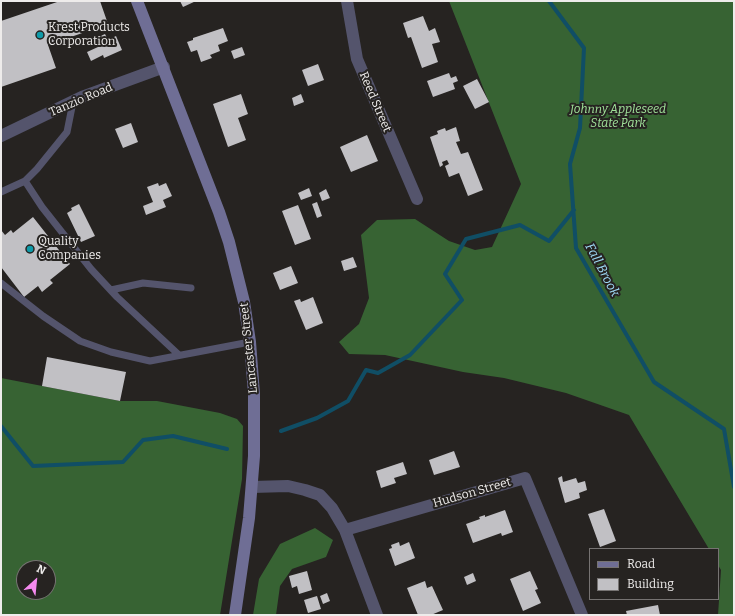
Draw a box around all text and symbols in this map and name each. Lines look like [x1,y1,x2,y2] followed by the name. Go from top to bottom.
[48,21,130,49] place label: Krest Products Corporation
[35,30,45,40] marker: Krest Products Corporation
[356,70,394,134] street label: Reed Street
[47,80,115,120] street label: Tanzio Road
[570,103,666,131] park label: Johnny Appleseed State Park
[38,235,101,263] place label: Quality Companies
[581,241,623,299] water label: Fall Brook
[25,244,35,254] marker: Quality Companies
[237,302,261,394] street label: Lancaster Street
[431,475,513,511] street label: Hudson Street
[589,548,719,600] legend
[627,557,655,571] text: Road
[16,560,56,600] north arrow
[34,562,48,577] text: N
[627,577,674,591] text: Building

